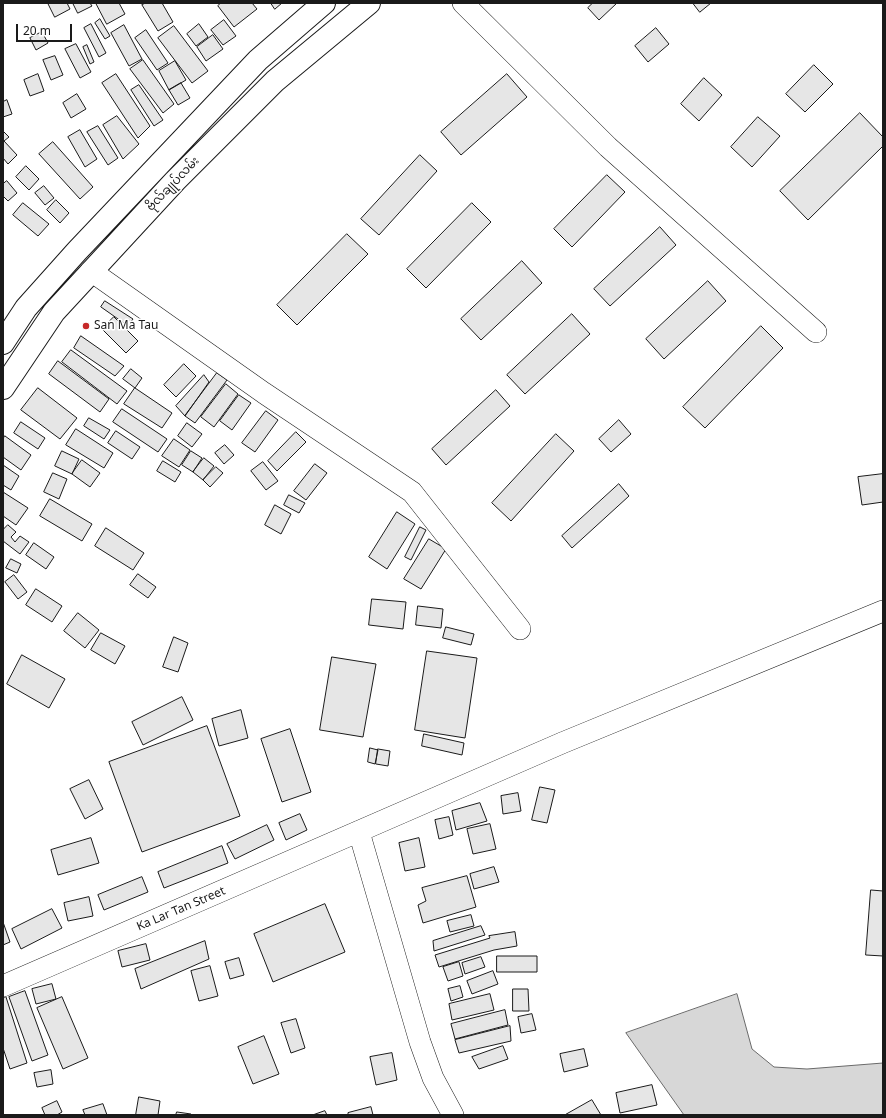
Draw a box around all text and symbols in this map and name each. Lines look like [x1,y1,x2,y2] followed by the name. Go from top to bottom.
[18,16,74,42] scale bar
[23,22,51,39] text: 20 m
[144,154,202,214] street label: ဗိုလ်ချုပ်လမ်း
[94,319,158,333] place label: San Ma Tau
[81,321,91,331] marker: San Ma Tau
[135,884,227,934] street label: Ka Lar Tan Street

